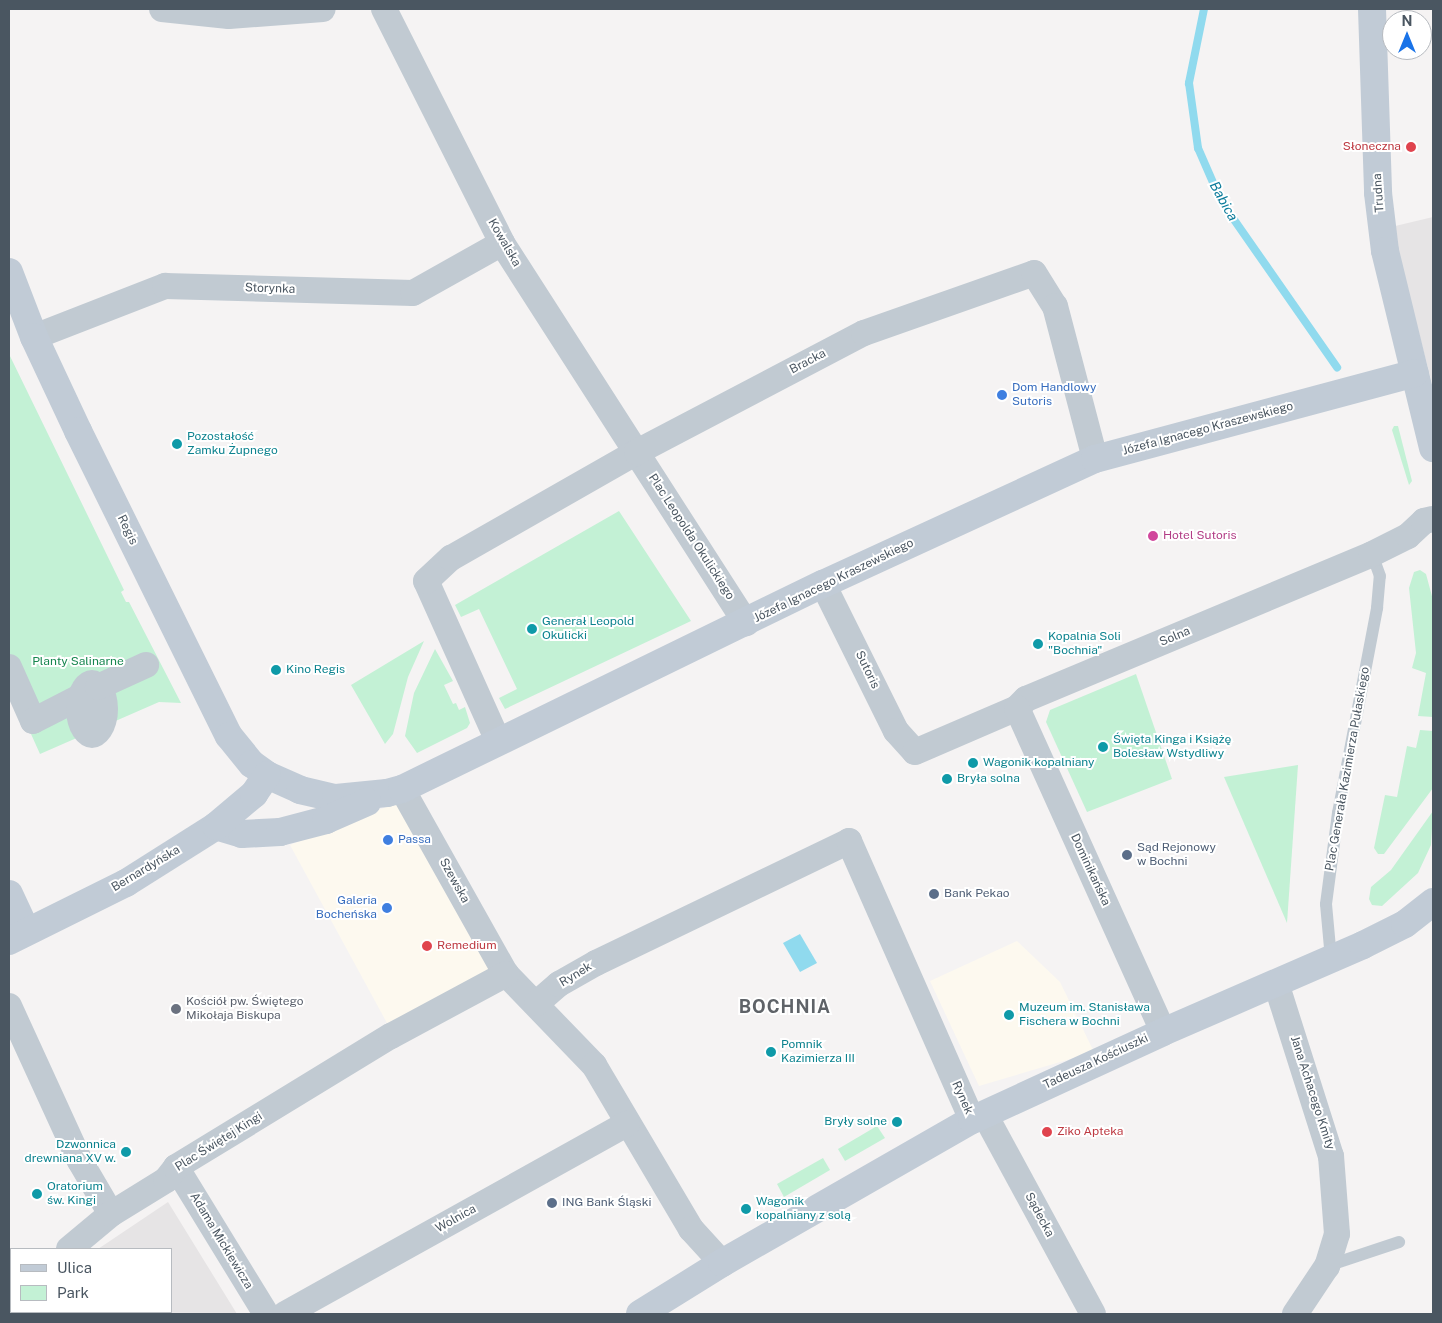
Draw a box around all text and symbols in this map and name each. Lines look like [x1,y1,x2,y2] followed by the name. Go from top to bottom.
[1382,10,1432,60] north arrow
[1402,13,1412,29] text: N
[1343,140,1401,154] place label: Słoneczna
[1405,141,1417,153] marker: Słoneczna
[1370,173,1388,213] street label: Trudna
[1206,178,1242,224] water label: Babica
[484,216,524,270] street label: Kowalska
[245,281,295,297] street label: Storynka
[787,347,829,377] street label: Bracka
[1012,381,1096,409] place label: Dom Handlowy Sutoris
[996,389,1008,401] marker: Dom Handlowy Sutoris
[1121,399,1295,459] street label: Józefa Ignacego Kraszewskiego
[187,430,278,458] place label: Pozostałość Zamku Żupnego
[171,438,183,450] marker: Pozostałość Zamku Żupnego
[645,471,737,603] street label: Plac Leopolda Okulickiego
[114,513,140,547] street label: Regis
[1163,529,1237,543] place label: Hotel Sutoris
[1147,530,1159,542] marker: Hotel Sutoris
[752,536,916,626] street label: Józefa Ignacego Kraszewskiego
[542,615,634,643] place label: Generał Leopold Okulicki
[526,623,538,635] marker: Generał Leopold Okulicki
[1157,624,1193,650] street label: Solna
[1048,630,1121,658] place label: Kopalnia Soli "Bochnia"
[1032,638,1044,650] marker: Kopalnia Soli "Bochnia"
[852,649,882,691] street label: Sutoris
[32,655,124,669] park label: Planty Salinarne
[286,663,345,677] place label: Kino Regis
[270,664,282,676] marker: Kino Regis
[1323,666,1373,872] street label: Plac Generała Kazimierza Pułaskiego
[1113,733,1231,761] place label: Święta Kinga i Książę Bolesław Wstydliwy
[1097,741,1109,753] marker: Święta Kinga i Książę Bolesław Wstydliwy
[983,756,1094,770] place label: Wagonik kopalniany
[967,757,979,769] marker: Wagonik kopalniany
[957,772,1020,786] place label: Bryła solna
[941,773,953,785] marker: Bryła solna
[1067,832,1113,908] street label: Dominikańska
[398,833,431,847] place label: Passa
[382,834,394,846] marker: Passa
[1137,841,1216,869] place label: Sąd Rejonowy w Bochni
[109,843,183,895] street label: Bernardyńska
[1121,849,1133,861] marker: Sąd Rejonowy w Bochni
[436,856,472,906] street label: Szewska
[944,887,1010,901] place label: Bank Pekao
[928,888,940,900] marker: Bank Pekao
[316,894,377,922] place label: Galeria Bocheńska
[381,902,393,914] marker: Galeria Bocheńska
[437,939,497,953] place label: Remedium
[421,940,433,952] marker: Remedium
[557,960,595,990] street label: Rynek
[186,995,304,1023] place label: Kościół pw. Świętego Mikołaja Biskupa
[738,996,832,1018] district label: BOCHNIA
[1019,1001,1150,1029] place label: Muzeum im. Stanisława Fischera w Bochni
[170,1003,182,1015] marker: Kościół pw. Świętego Mikołaja Biskupa
[1003,1009,1015,1021] marker: Muzeum im. Stanisława Fischera w Bochni
[1041,1031,1151,1093] street label: Tadeusza Kościuszki
[1287,1034,1337,1152] street label: Jana Achacego Kmity
[781,1038,855,1066] place label: Pomnik Kazimierza III
[765,1046,777,1058] marker: Pomnik Kazimierza III
[948,1079,976,1117] street label: Rynek
[173,1109,265,1175] street label: Plac Świętej Kingi
[824,1115,887,1129] place label: Bryły solne
[891,1116,903,1128] marker: Bryły solne
[1057,1125,1124,1139] place label: Ziko Apteka
[1041,1126,1053,1138] marker: Ziko Apteka
[24,1138,116,1166] place label: Dzwonnica drewniana XV w.
[120,1146,132,1158] marker: Dzwonnica drewniana XV w.
[47,1180,103,1208] place label: Oratorium św. Kingi
[31,1188,43,1200] marker: Oratorium św. Kingi
[187,1190,255,1292] street label: Adama Mickiewicza
[1021,1190,1057,1240] street label: Sądecka
[756,1195,851,1223] place label: Wagonik kopalniany z solą
[562,1196,651,1210] place label: ING Bank Śląski
[546,1197,558,1209] marker: ING Bank Śląski
[433,1202,479,1236] street label: Wolnica
[740,1203,752,1215] marker: Wagonik kopalniany z solą
[10,1248,172,1313] legend
[57,1259,92,1276] text: Ulica
[57,1284,89,1301] text: Park

